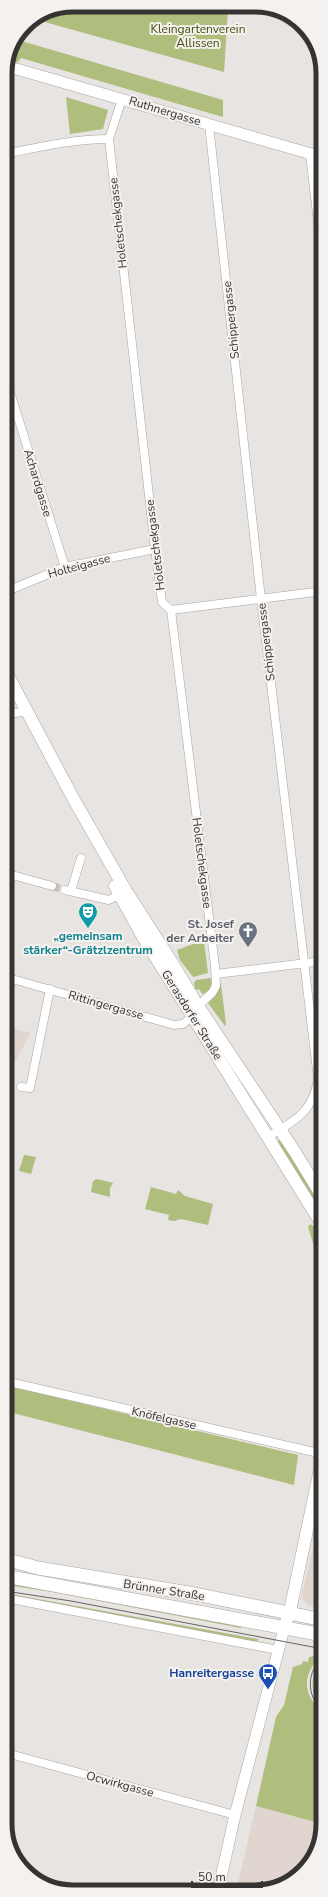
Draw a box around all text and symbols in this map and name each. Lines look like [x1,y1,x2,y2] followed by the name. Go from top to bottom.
[151,21,245,51] park label: Kleingartenverein Allissen
[127,92,203,130] street label: Ruthnergasse
[105,177,131,269] street label: Holetschekgasse
[219,280,243,360] street label: Schippergasse
[20,447,56,519] street label: Achardgasse
[141,499,169,591] street label: Holetschekgasse
[46,550,112,582] street label: Holteigasse
[253,602,279,682] street label: Schippergasse
[188,817,216,909] street label: Holetschekgasse
[77,901,99,929] theatre icon: „gemeinsam stärker“-Grätzlzentrum
[166,916,235,946] place label: St. Josef der Arbeiter
[237,920,259,948] church icon: St. Josef der Arbeiter
[23,928,153,958] place label: „gemeinsam stärker“-Grätzlzentrum
[158,967,226,1063] street label: Gerasdorfer Straße
[66,987,146,1023] street label: Rittingergasse
[130,1403,198,1433] street label: Knöfelgasse
[122,1576,206,1604] street label: Brünner Straße
[257,1662,279,1690] bus stop icon: Hanreitergasse
[169,1665,254,1681] place label: Hanreitergasse
[85,1767,155,1801] street label: Ocwirkgasse
[192,1863,262,1889] scale bar
[198,1869,226,1885] text: 50 m

